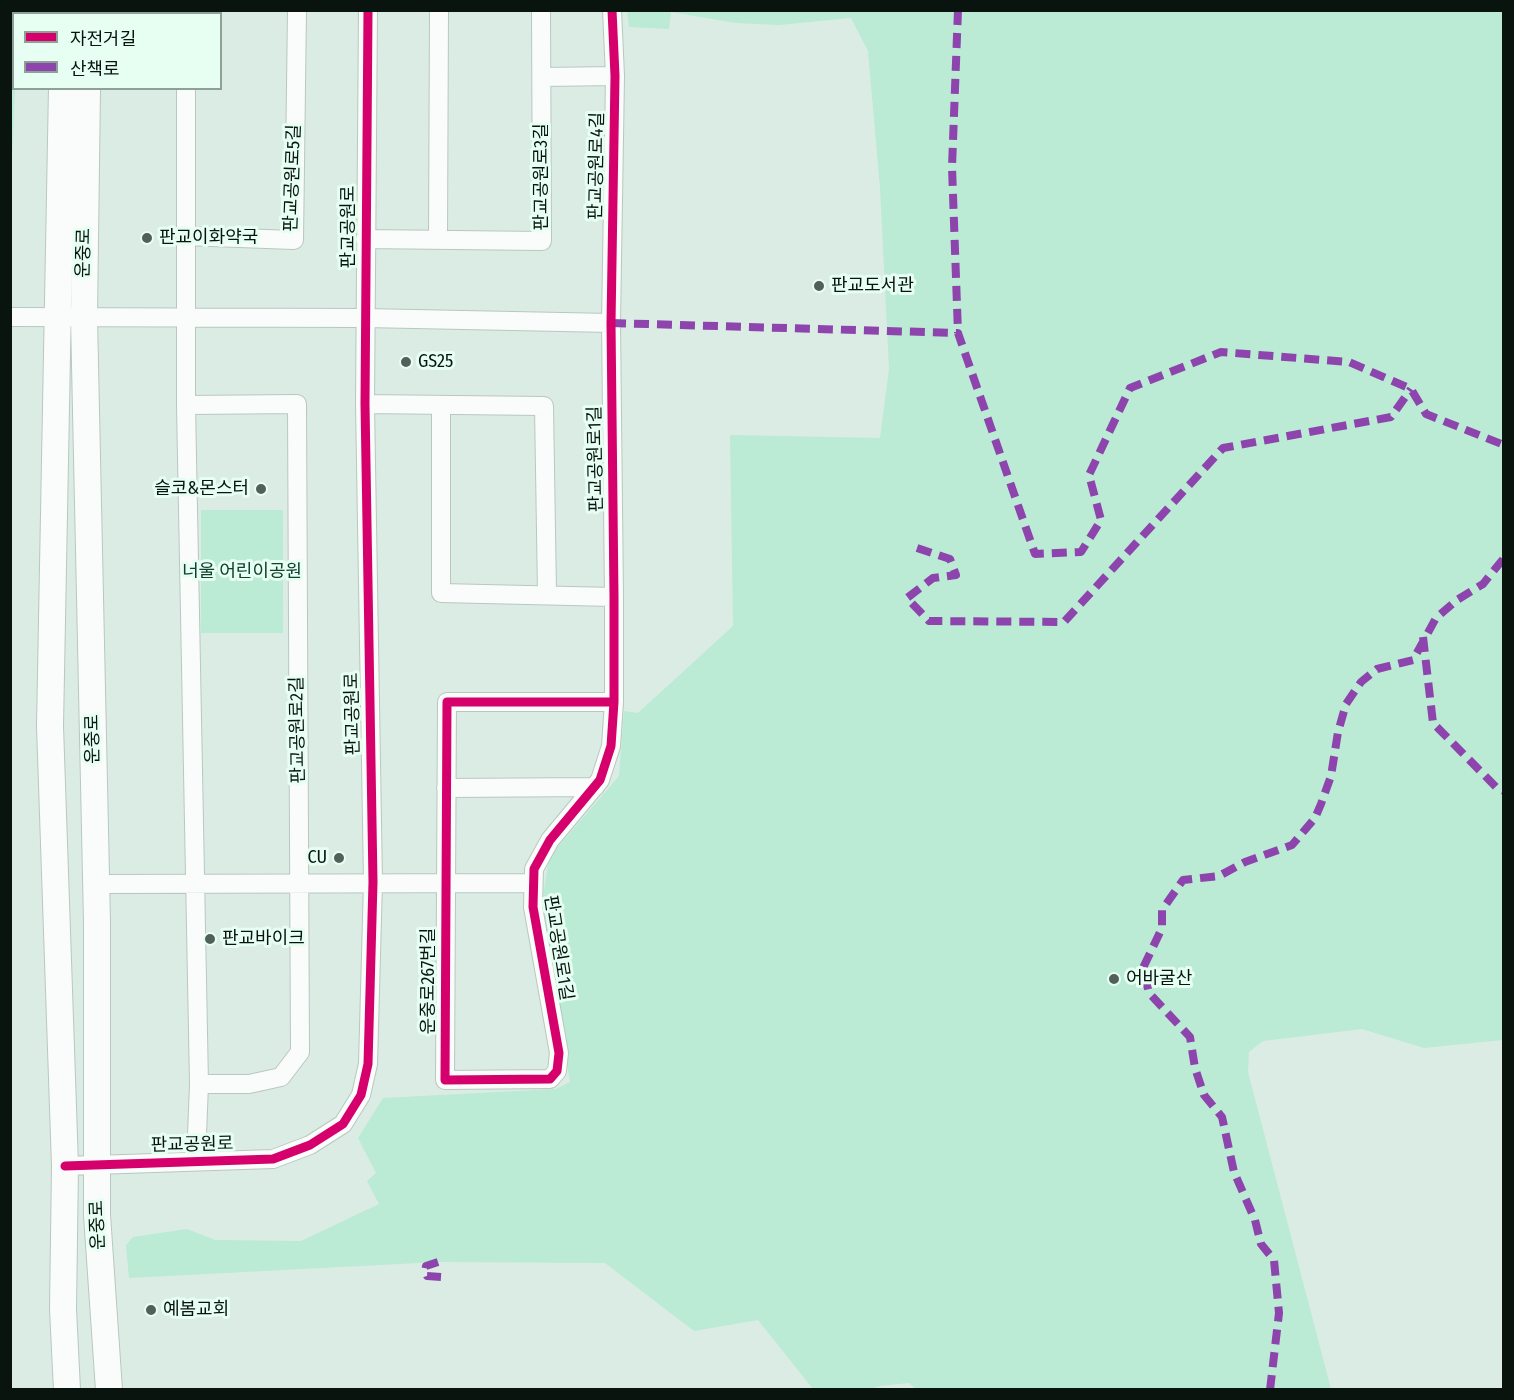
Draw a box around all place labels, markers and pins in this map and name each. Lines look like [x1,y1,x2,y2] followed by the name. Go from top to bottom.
[159,227,258,249] place label: 판교이화약국
[140,231,154,245] marker: 판교이화약국
[831,275,914,297] place label: 판교도서관
[812,279,826,293] marker: 판교도서관
[418,351,453,373] place label: GS25
[399,355,413,369] marker: GS25
[154,478,249,500] place label: 슬코&몬스터
[254,482,268,496] marker: 슬코&몬스터
[307,847,327,869] place label: CU
[332,851,346,865] marker: CU
[222,928,305,950] place label: 판교바이크
[203,932,217,946] marker: 판교바이크
[1126,968,1192,990] place label: 어바굴산
[1107,972,1121,986] marker: 어바굴산
[163,1299,229,1321] place label: 예봄교회
[144,1303,158,1317] marker: 예봄교회

